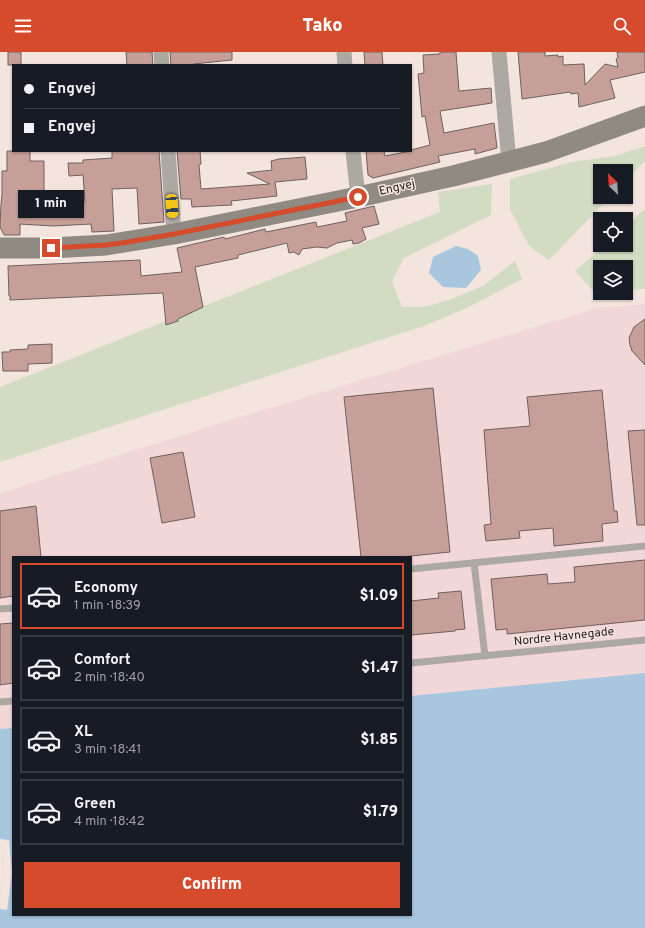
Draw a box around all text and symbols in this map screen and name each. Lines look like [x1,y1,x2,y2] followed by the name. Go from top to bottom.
[12,15,34,37] icon: menu
[302,15,343,38] text: Tako
[611,15,633,37] icon: search
[48,80,96,99] text: Engvej
[48,118,96,137] text: Engvej
[593,164,633,204] north arrow
[593,164,633,300] map controls
[377,176,417,200] street label: Engvej
[349,188,367,206] route start
[18,190,84,218] callout: 1 min
[165,194,179,218] car
[35,196,67,212] text: 1 min
[593,212,633,252] button: locate
[42,239,60,257] route end
[593,260,633,300] button: layers
[26,578,62,614] icon: car
[74,579,138,598] text: Economy
[360,587,398,606] text: $1.09
[74,598,141,614] text: 1 min · 18:39
[513,624,615,650] street label: Nordre Havnegade
[26,650,62,686] icon: car
[74,651,131,670] text: Comfort
[361,659,398,678] text: $1.47
[74,670,145,686] text: 2 min · 18:40
[26,722,62,758] icon: car
[74,723,92,742] text: XL
[360,731,398,750] text: $1.85
[74,742,141,758] text: 3 min · 18:41
[26,794,62,830] icon: car
[74,795,116,814] text: Green
[363,803,398,822] text: $1.79
[74,814,145,830] text: 4 min · 18:42
[24,862,400,908] button: Confirm

